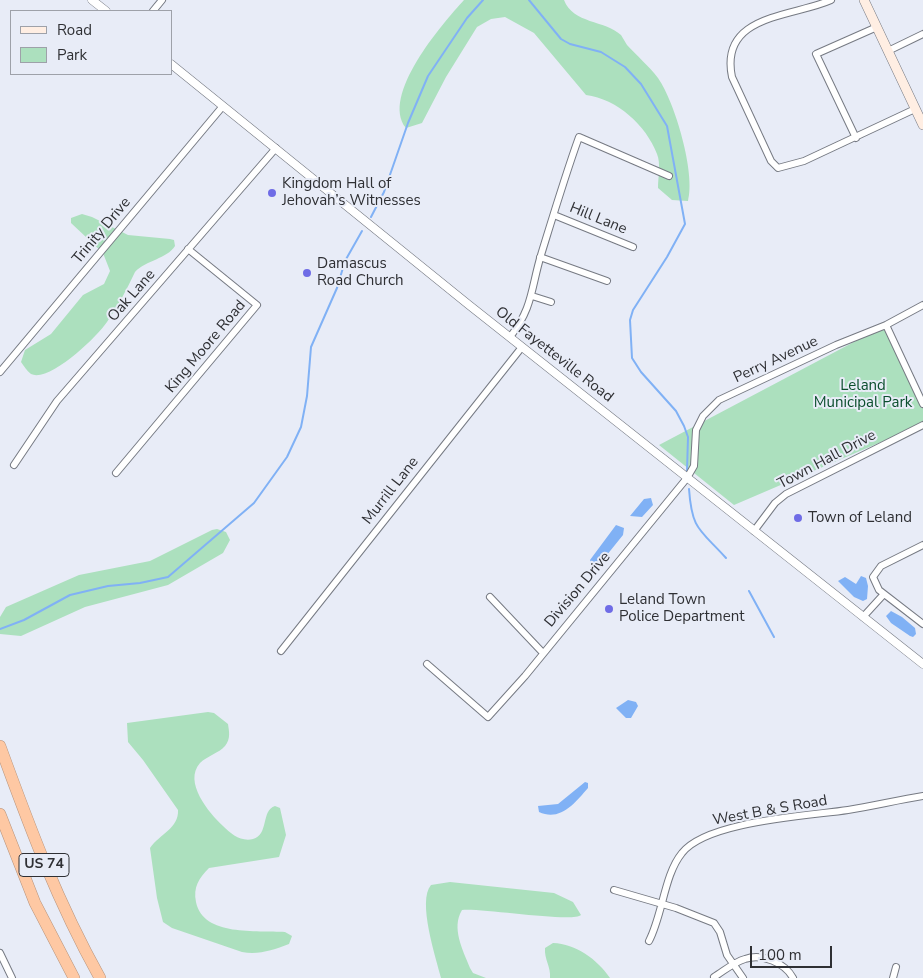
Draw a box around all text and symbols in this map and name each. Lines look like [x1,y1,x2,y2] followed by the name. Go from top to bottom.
[10,10,172,75] legend
[57,20,92,40] text: Road
[57,45,87,65] text: Park
[282,175,421,210] place label: Kingdom Hall of Jehovah’s Witnesses
[266,187,278,199] marker: Kingdom Hall of Jehovah’s Witnesses
[69,194,135,268] street label: Trinity Drive
[567,199,629,239] street label: Hill Lane
[317,255,404,290] place label: Damascus Road Church
[104,266,160,326] street label: Oak Lane
[301,267,313,279] marker: Damascus Road Church
[162,297,250,397] street label: King Moore Road
[491,303,617,407] street label: Old Fayetteville Road
[731,333,821,387] street label: Perry Avenue
[814,377,912,412] park label: Leland Municipal Park
[775,427,879,493] street label: Town Hall Drive
[359,454,423,528] street label: Murrill Lane
[808,509,912,527] place label: Town of Leland
[792,512,804,524] marker: Town of Leland
[541,549,615,631] street label: Division Drive
[619,591,744,626] place label: Leland Town Police Department
[603,603,615,615] marker: Leland Town Police Department
[711,792,829,830] street label: West B & S Road
[19,854,69,876] road number: US 74
[753,936,836,968] scale bar
[758,945,802,965] text: 100 m

